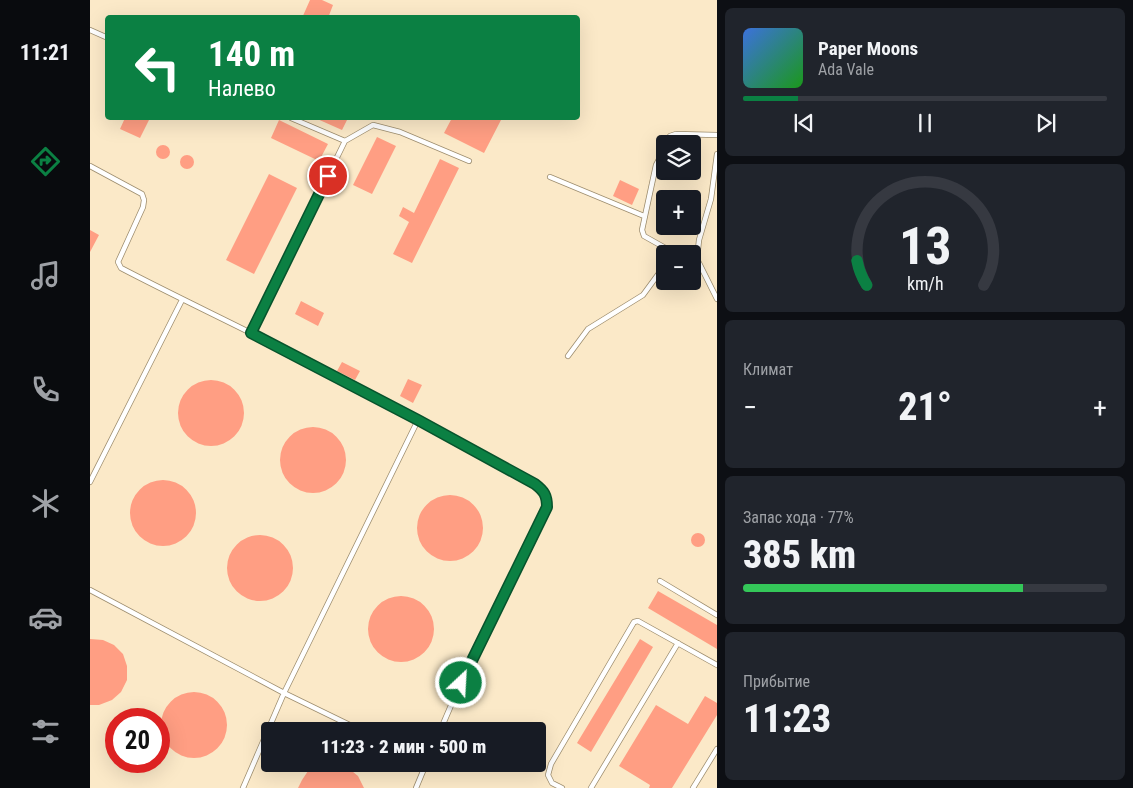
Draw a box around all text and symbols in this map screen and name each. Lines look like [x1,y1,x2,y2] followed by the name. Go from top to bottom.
[208,34,295,75] text: 140 m
[125,35,190,100] icon: left
[818,37,918,60] text: Paper Moons
[20,40,70,65] text: 11:21
[818,60,874,79] text: Ada Vale
[208,76,276,101] text: Налево
[790,109,818,137] icon: previous
[911,109,939,137] icon: pause
[1032,109,1060,137] icon: next
[656,135,701,290] map controls
[656,135,701,180] button: layers
[28,144,63,179] icon: directions
[307,155,349,197] pin
[314,162,342,190] icon: arrive
[656,190,701,235] button: +
[899,216,951,277] text: 13
[656,245,701,290] button: −
[28,258,63,293] icon: music
[907,273,943,294] text: km/h
[743,360,793,379] text: Климат
[28,372,63,407] icon: phone
[898,385,952,429] text: 21°
[743,391,757,424] text: −
[1093,391,1107,424] text: +
[28,486,63,521] icon: climate
[743,508,854,527] text: Запас хода · 77%
[743,533,856,577] text: 385 km
[28,600,63,635] icon: car
[434,656,486,708] position arrow
[743,672,810,691] text: Прибытие
[743,697,831,741] text: 11:23
[105,708,170,773] speed limit sign: 20
[28,714,63,749] icon: filters
[321,735,486,758] text: 11:23 · 2 мин · 500 m

